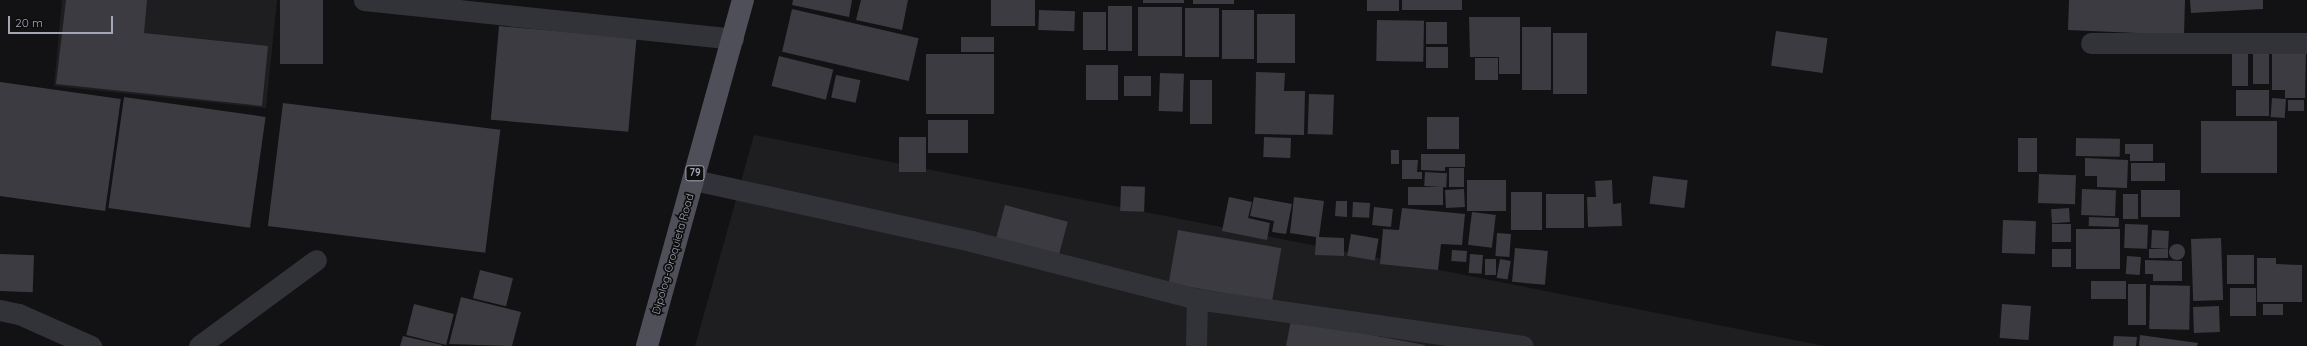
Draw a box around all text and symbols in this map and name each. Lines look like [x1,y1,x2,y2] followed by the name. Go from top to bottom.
[10,8,115,34] scale bar
[15,15,43,30] text: 20 m
[685,165,705,181] road number: 79
[649,192,697,316] street label: Dipolog-Oroquieta Road

